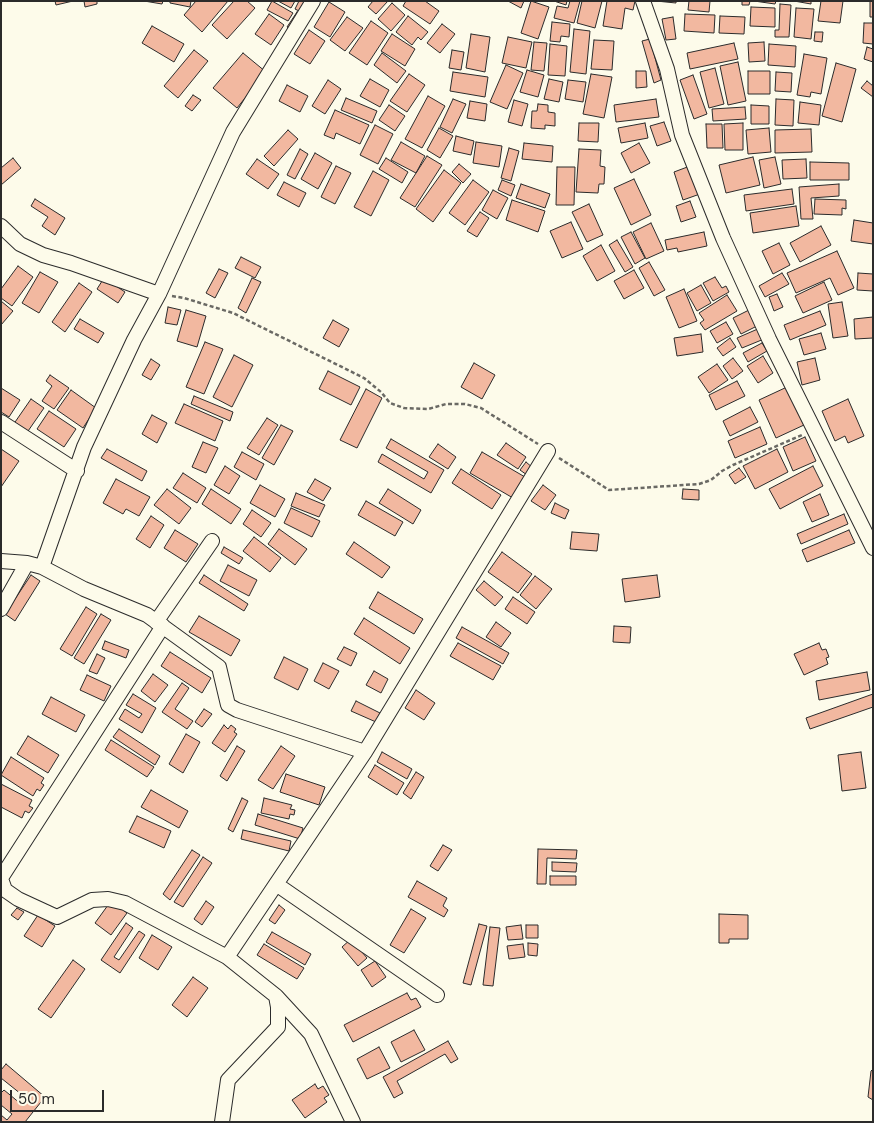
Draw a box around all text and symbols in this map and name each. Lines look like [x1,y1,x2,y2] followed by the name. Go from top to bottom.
[12,1080,106,1112] scale bar
[18,1089,55,1109] text: 50 m

